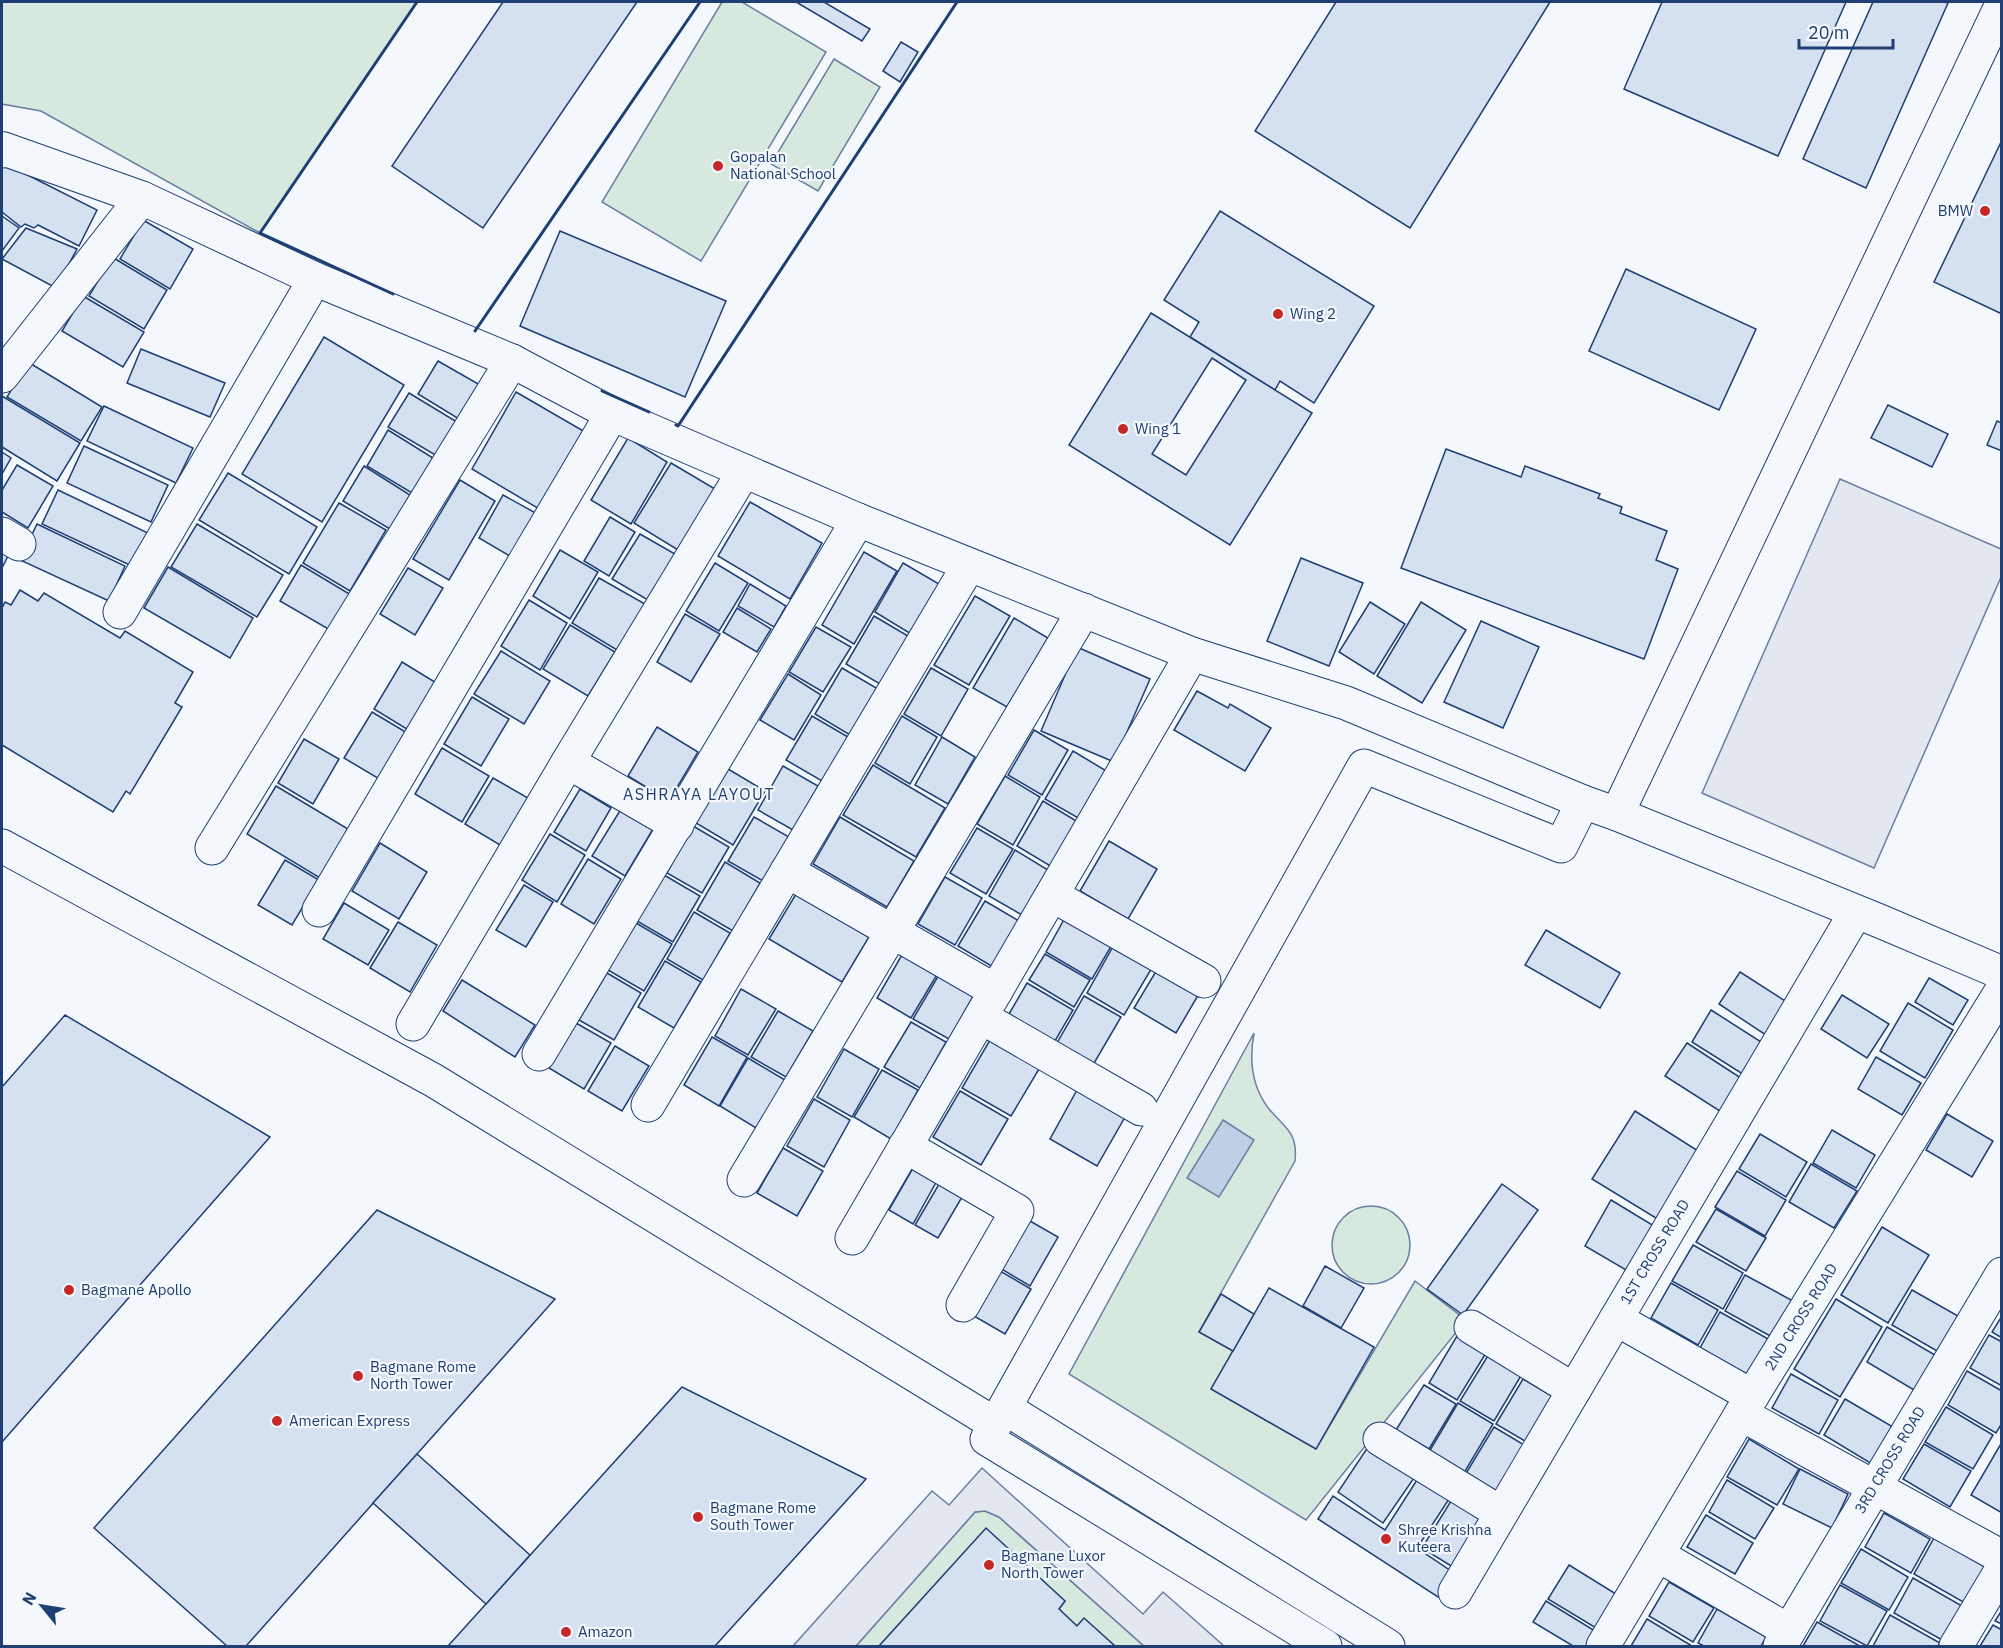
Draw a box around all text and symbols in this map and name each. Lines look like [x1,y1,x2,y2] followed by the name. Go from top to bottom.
[1799,12,1894,50] scale bar
[1808,21,1850,44] text: 20 m
[730,147,836,183] place label: Gopalan National School
[711,159,725,173] marker: Gopalan National School
[1938,201,1974,220] place label: BMW
[1978,204,1992,218] marker: BMW
[1290,304,1336,323] place label: Wing 2
[1271,307,1285,321] marker: Wing 2
[1135,419,1181,438] place label: Wing 1
[1116,422,1130,436] marker: Wing 1
[623,784,775,804] district label: ASHRAYA LAYOUT
[1616,1196,1693,1308] street label: 1ST CROSS ROAD
[1760,1260,1841,1374] street label: 2ND CROSS ROAD
[81,1280,191,1299] place label: Bagmane Apollo
[62,1283,76,1297] marker: Bagmane Apollo
[370,1357,476,1393] place label: Bagmane Rome North Tower
[351,1369,365,1383] marker: Bagmane Rome North Tower
[1850,1403,1929,1517] street label: 3RD CROSS ROAD
[289,1411,410,1430] place label: American Express
[270,1414,284,1428] marker: American Express
[710,1498,816,1534] place label: Bagmane Rome South Tower
[691,1510,705,1524] marker: Bagmane Rome South Tower
[1398,1520,1492,1556] place label: Shree Krishna Kuteera
[1379,1532,1393,1546] marker: Shree Krishna Kuteera
[1001,1546,1106,1582] place label: Bagmane Luxor North Tower
[982,1558,996,1572] marker: Bagmane Luxor North Tower
[12,1576,72,1636] north arrow
[17,1588,41,1609] text: N
[578,1622,632,1641] place label: Amazon
[559,1625,573,1639] marker: Amazon

